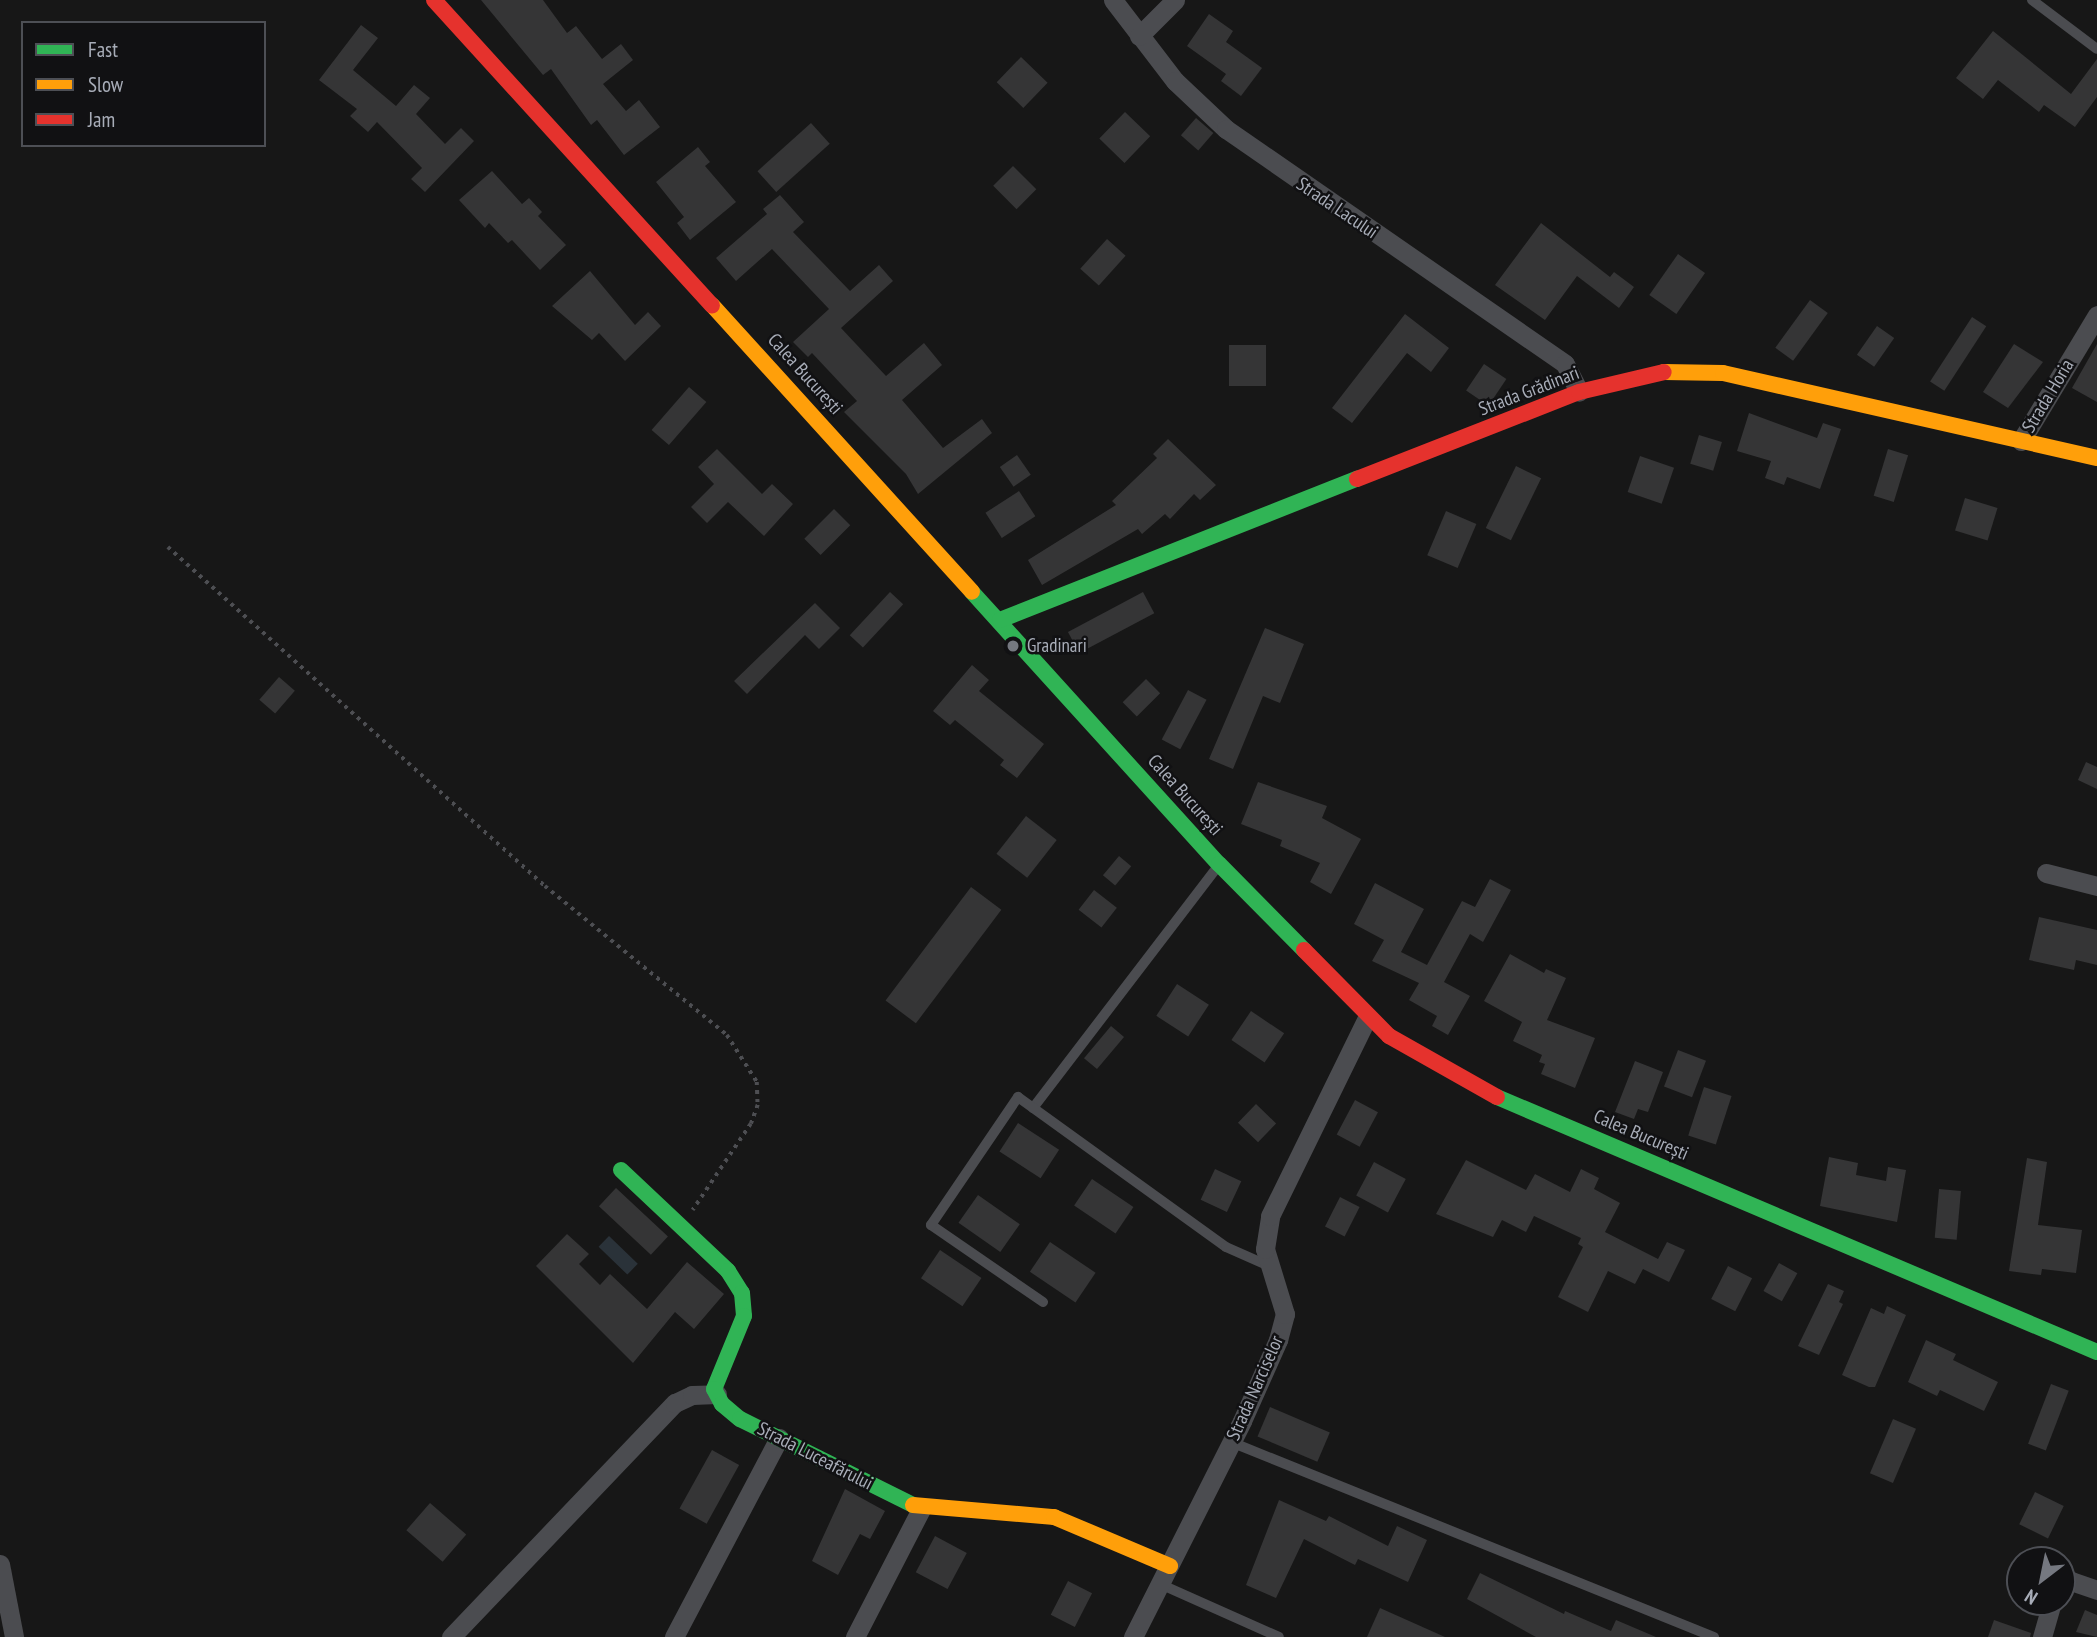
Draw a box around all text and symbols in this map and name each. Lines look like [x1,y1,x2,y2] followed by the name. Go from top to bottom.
[21,21,266,147] legend
[88,36,118,63] text: Fast
[88,71,123,98] text: Slow
[88,106,115,133] text: Jam
[1292,173,1382,243] street label: Strada Lacului
[763,329,847,419] street label: Calea București
[2017,355,2079,437] street label: Strada Horia
[1476,361,1582,421] street label: Strada Grădinari
[1027,635,1087,657] place label: Gradinari
[1005,638,1021,654] marker: Gradinari
[1143,750,1227,840] street label: Calea București
[1590,1105,1692,1165] street label: Calea București
[1222,1332,1288,1444] street label: Strada Narciselor
[753,1417,877,1495] street label: Strada Luceafărului
[2006,1546,2076,1616] north arrow
[2020,1584,2042,1610] text: N

